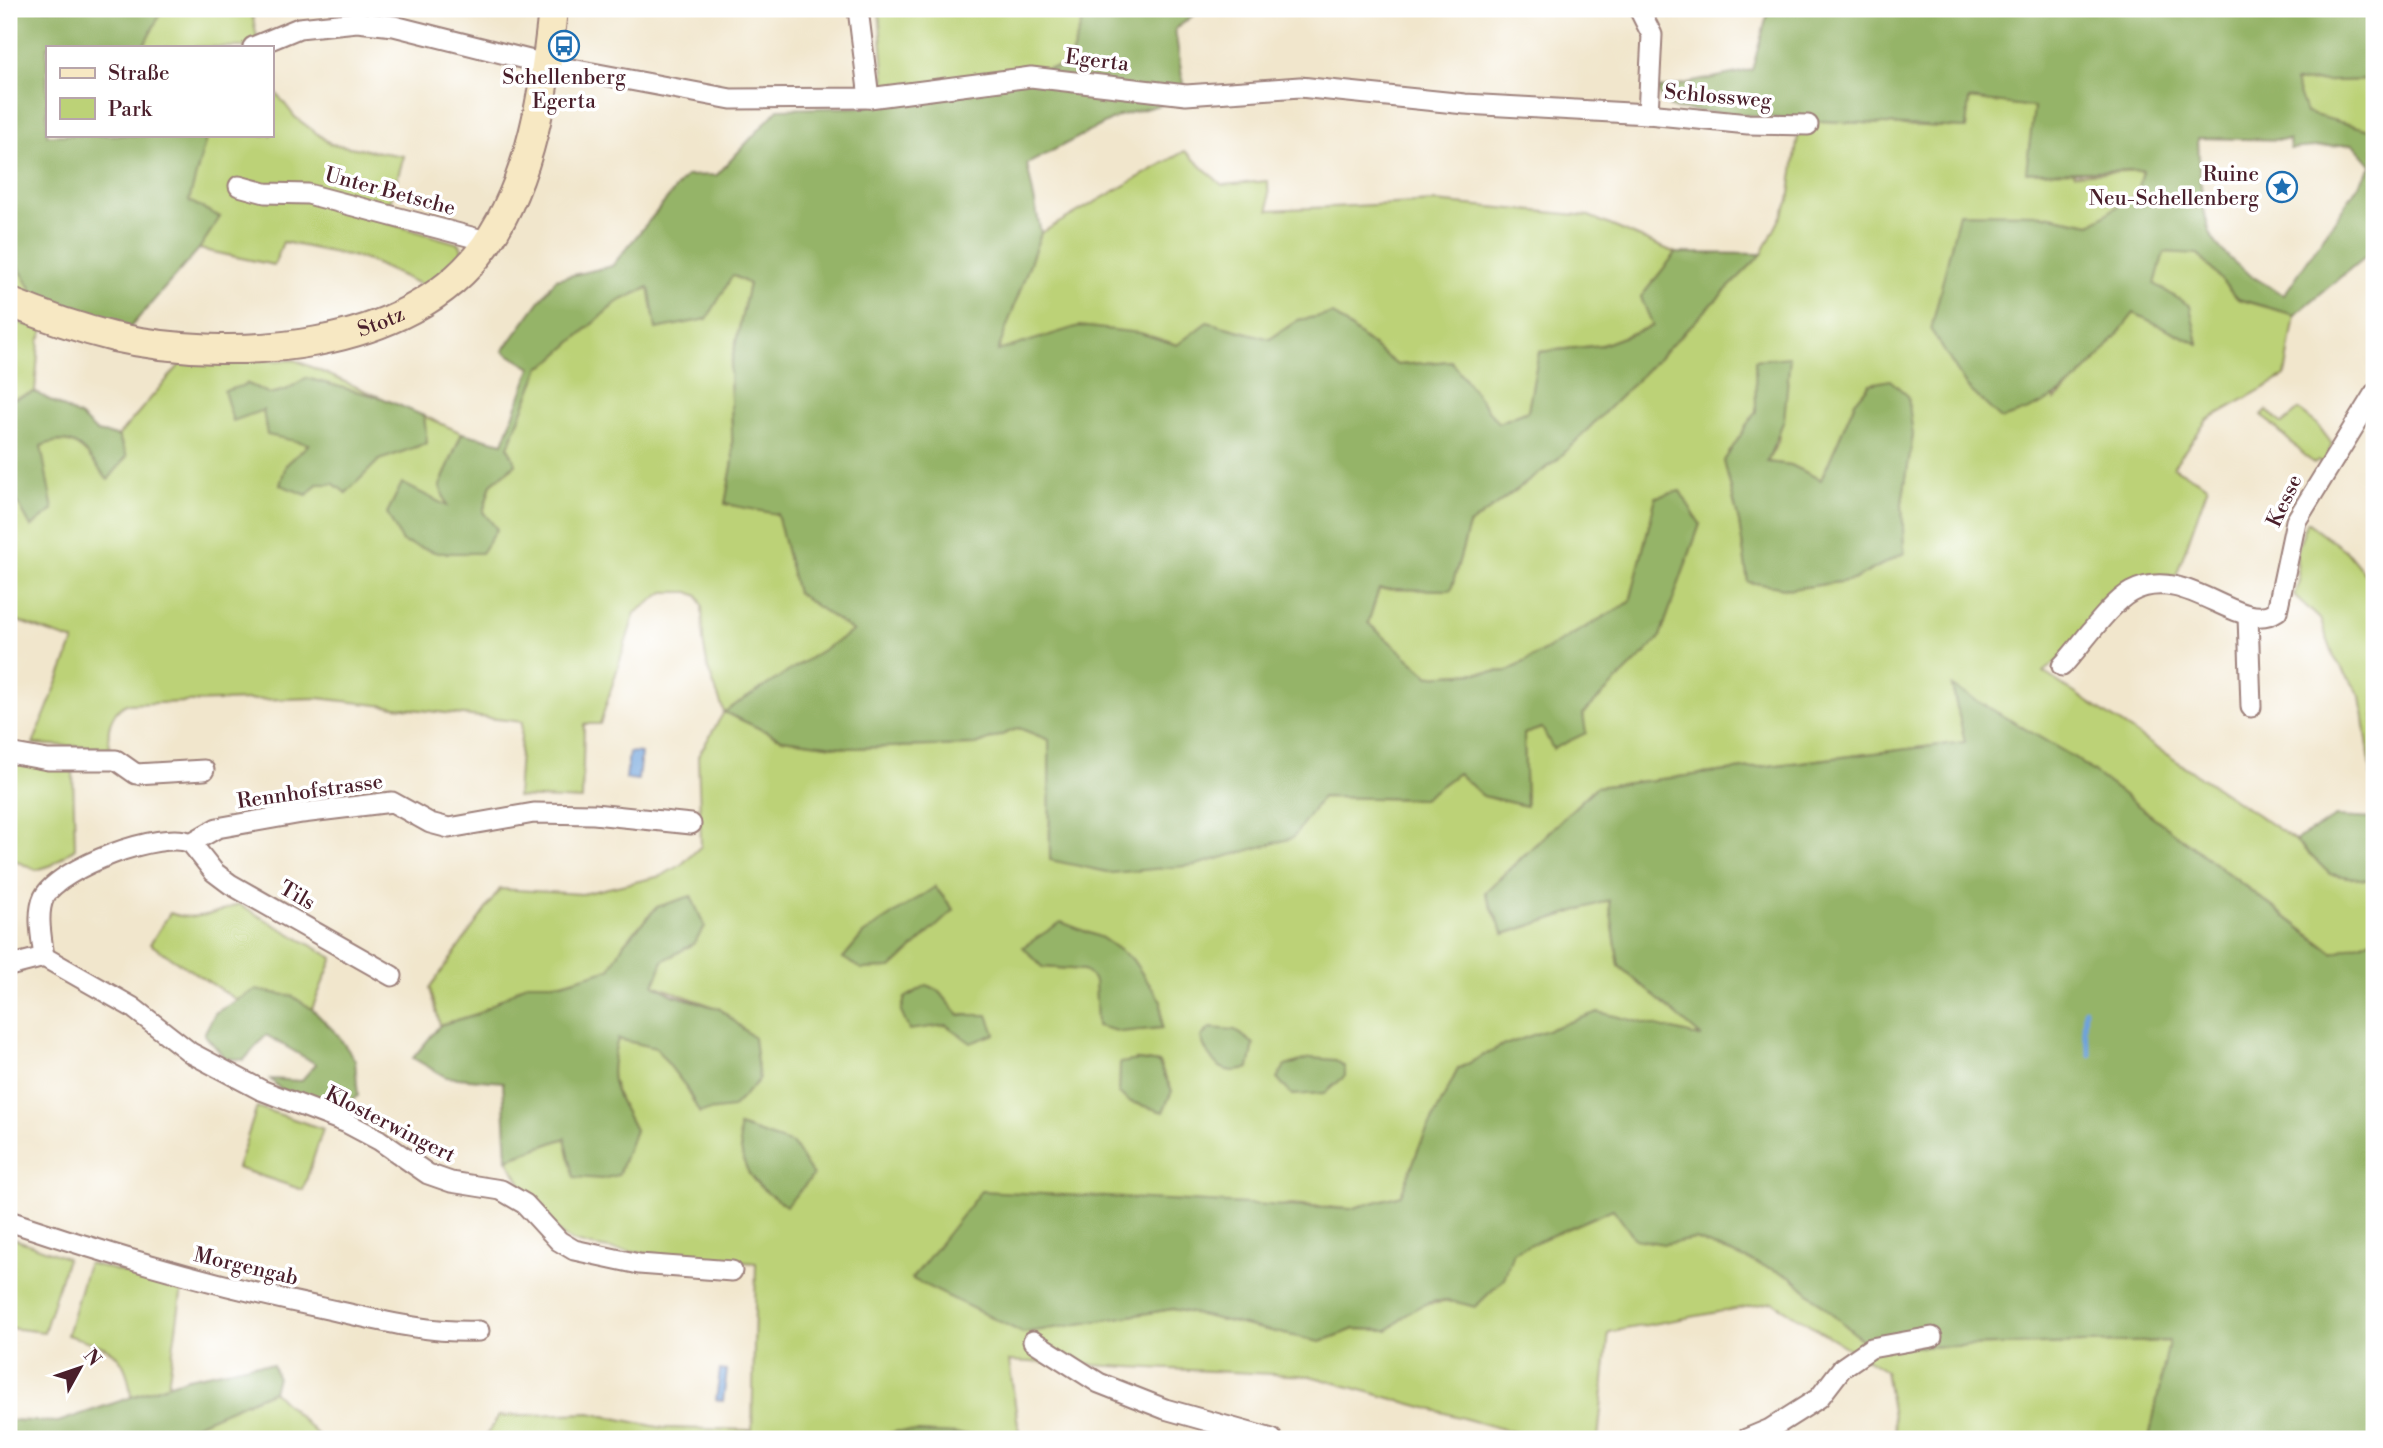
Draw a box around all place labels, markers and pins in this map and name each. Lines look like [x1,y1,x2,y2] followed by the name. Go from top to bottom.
[547,29,581,63] bus stop icon: Schellenberg Egerta
[502,65,626,115] place label: Schellenberg Egerta
[2089,162,2259,212] place label: Ruine Neu-Schellenberg
[2265,170,2299,204] place icon: Ruine Neu-Schellenberg

